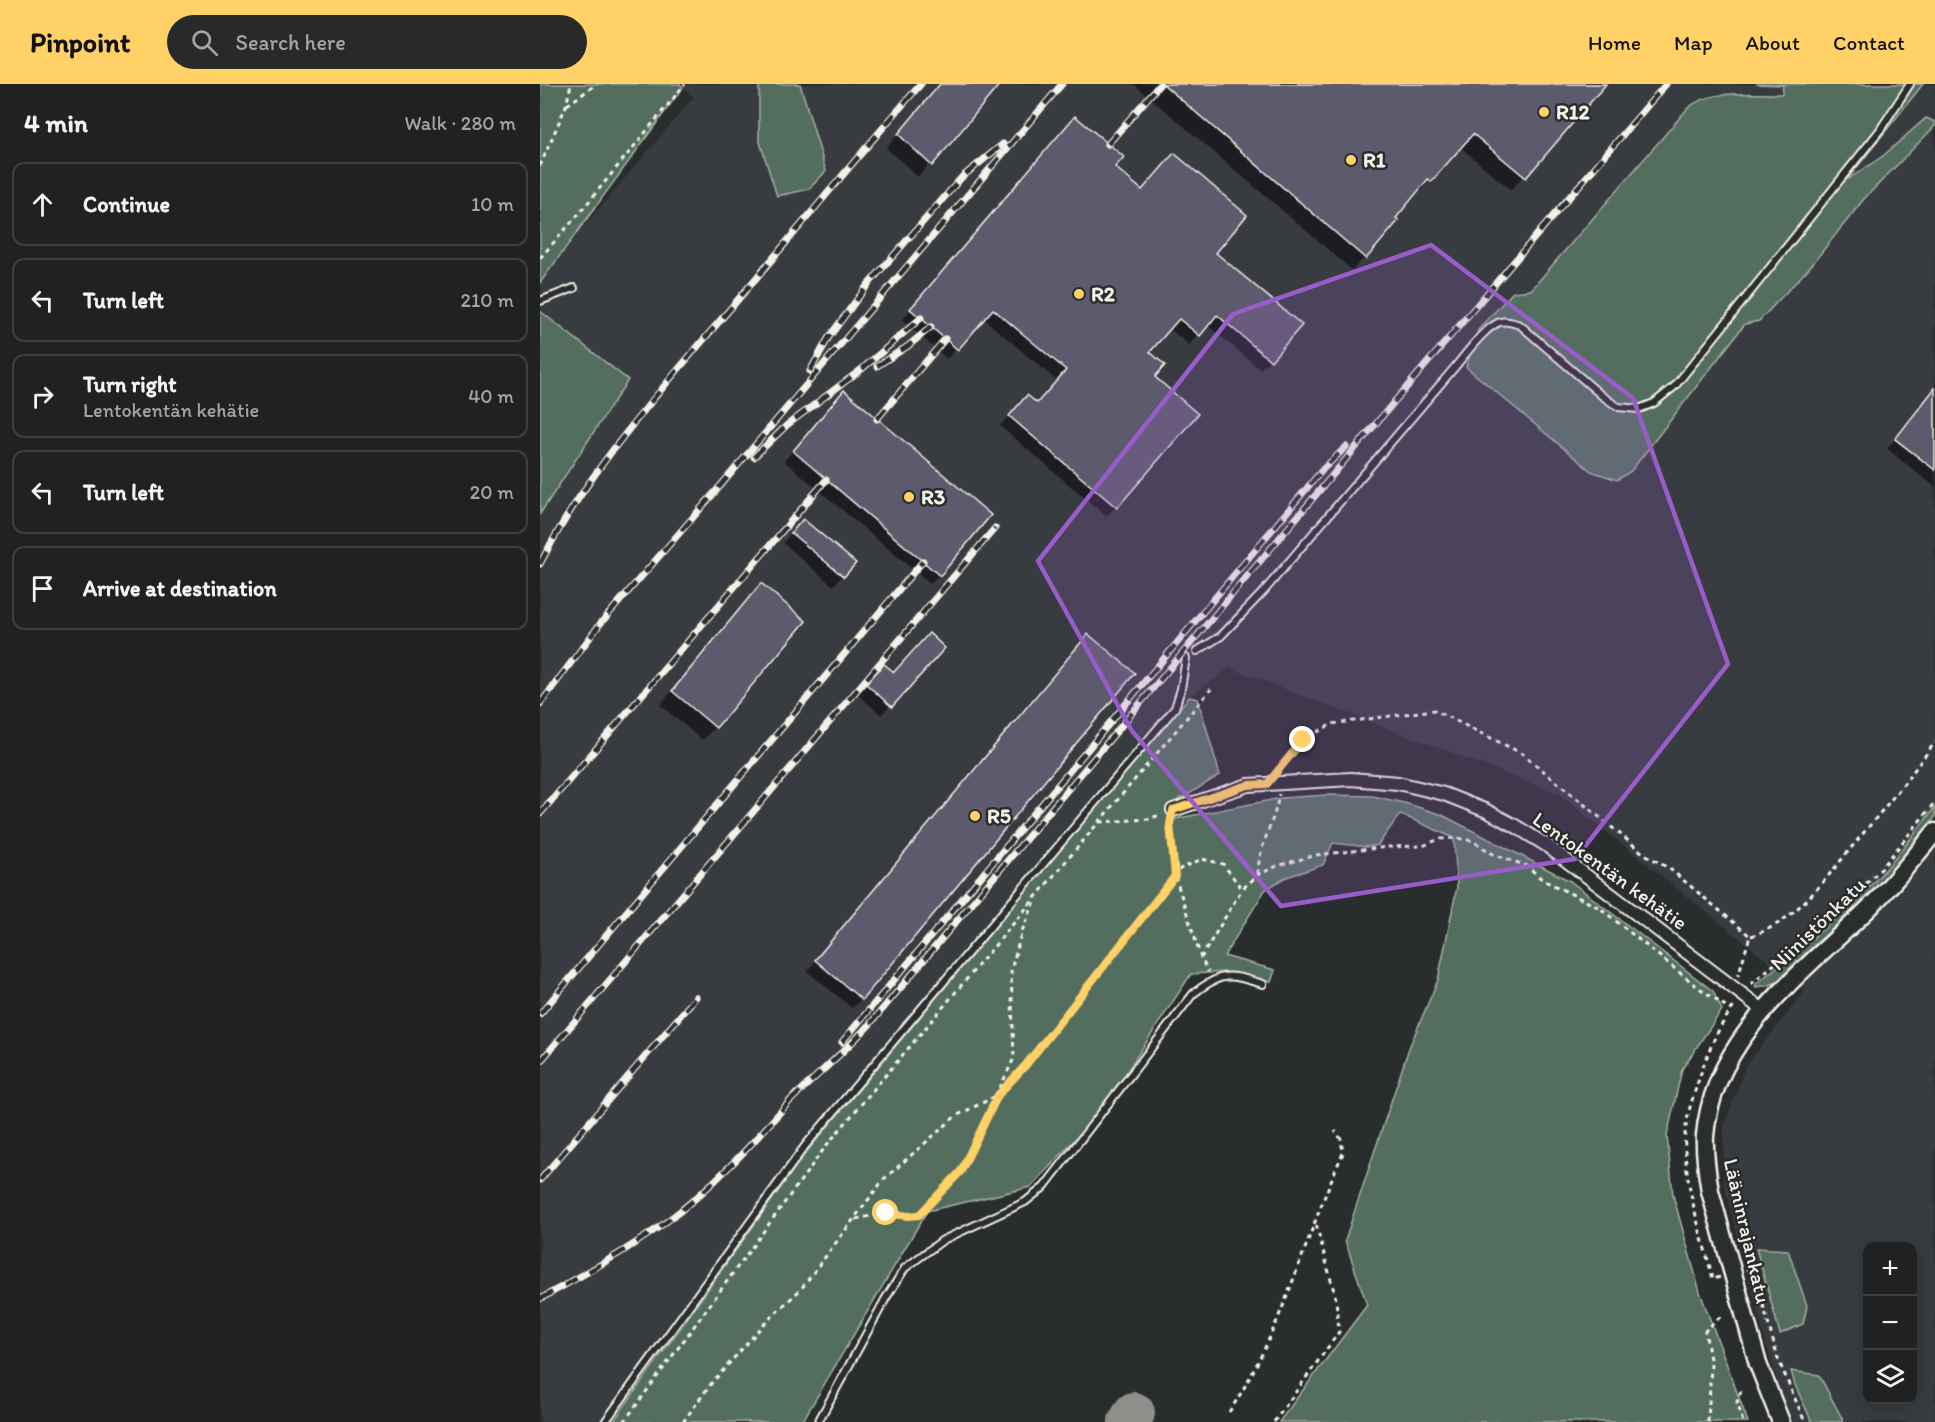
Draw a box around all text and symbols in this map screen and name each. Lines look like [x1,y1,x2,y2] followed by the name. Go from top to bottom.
[167,15,587,69] search box
[30,25,131,59] text: Pinpoint
[188,26,221,59] icon: search
[236,29,346,56] text: Search here
[1588,30,1641,55] text: Home
[1674,30,1713,55] text: Map
[1746,30,1800,55] text: About
[1833,30,1905,55] text: Contact
[1556,99,1589,124] place label: R12
[1537,105,1551,119] marker: R12
[24,107,88,139] text: 4 min
[404,111,516,135] text: Walk · 280 m
[1363,147,1386,172] place label: R1
[1344,153,1358,167] marker: R1
[26,188,59,221] icon: ahead
[83,191,170,218] text: Continue
[471,192,514,216] text: 10 m
[1091,281,1115,306] place label: R2
[26,284,59,317] icon: left
[83,287,164,314] text: Turn left
[1072,287,1086,301] marker: R2
[461,288,514,312] text: 210 m
[83,371,177,398] text: Turn right
[26,380,59,413] icon: right
[468,384,514,408] text: 40 m
[83,398,259,422] text: Lentokentän kehätie
[26,476,59,509] icon: left
[83,479,164,506] text: Turn left
[470,480,514,504] text: 20 m
[921,484,945,509] place label: R3
[902,490,916,504] marker: R3
[26,572,59,605] icon: arrive
[83,575,277,602] text: Arrive at destination
[1289,726,1315,752] route end
[987,803,1011,828] place label: R5
[1528,806,1692,935] street label: Lentokentän kehätie
[968,809,982,823] marker: R5
[1765,872,1871,975] street label: Niinistönkatu
[1719,1156,1776,1306] street label: Lääninrajankatu
[872,1199,898,1225] route start
[1863,1242,1917,1404] map controls
[1863,1242,1917,1296] button: +
[1863,1296,1917,1350] button: −
[1863,1350,1917,1404] button: layers

